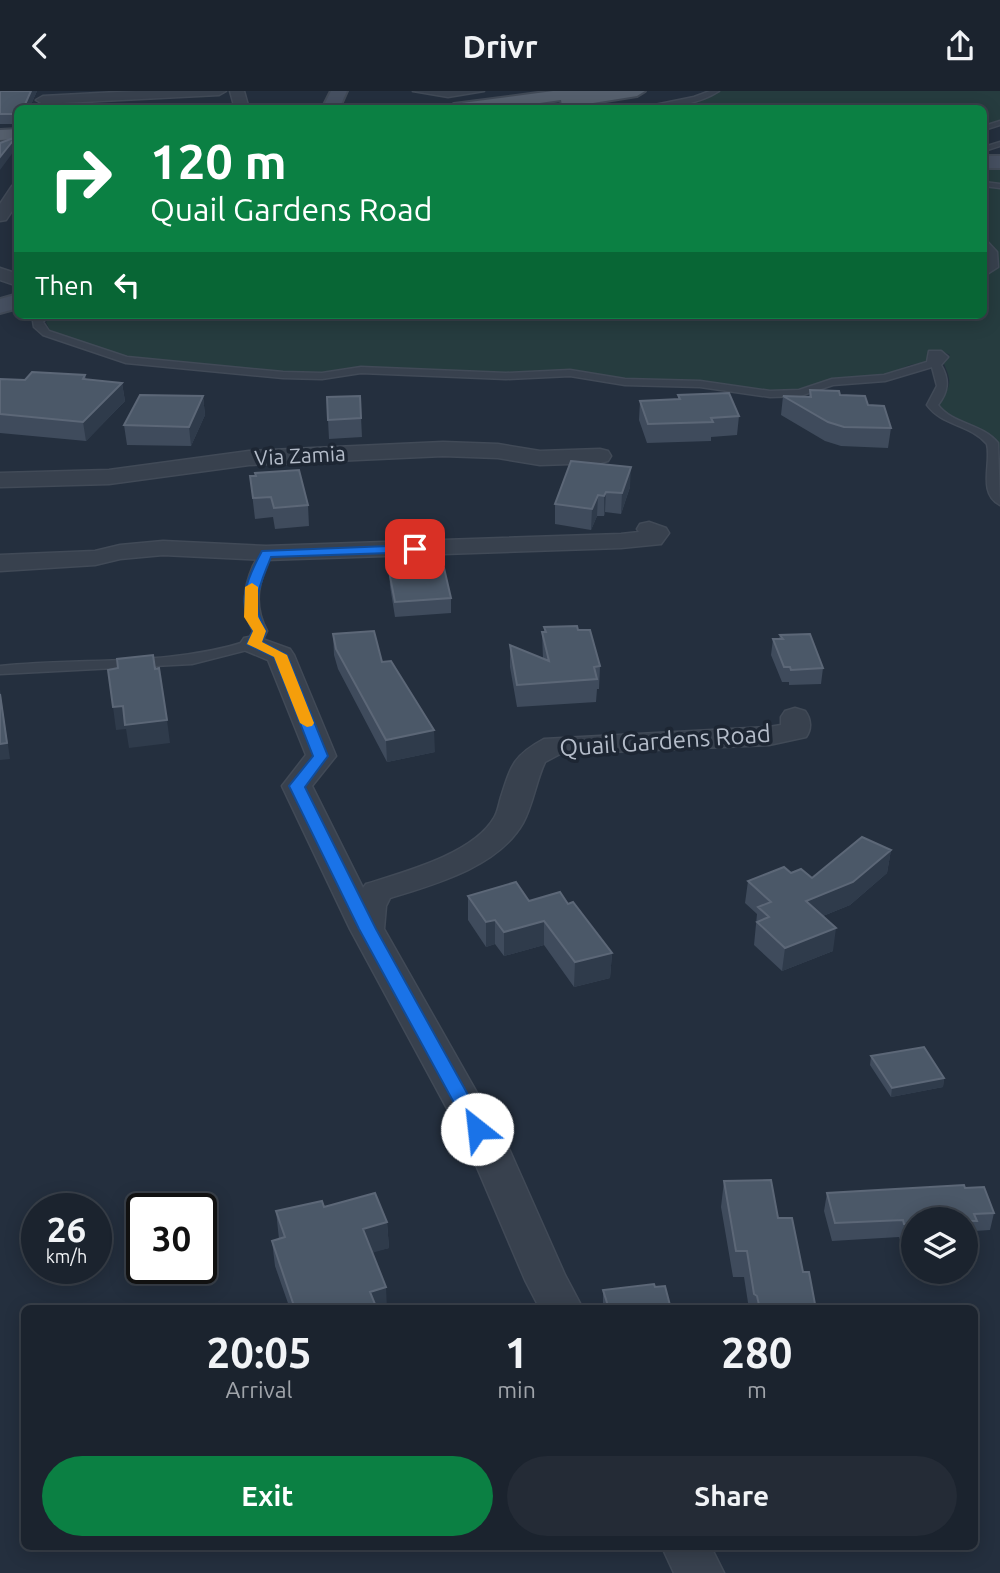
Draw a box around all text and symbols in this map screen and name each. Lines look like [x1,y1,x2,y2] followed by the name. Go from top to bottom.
[21,27,59,65] icon: back
[941,27,979,65] icon: share
[462,28,538,64] text: Drivr
[35,133,126,224] icon: right
[150,133,287,188] text: 120 m
[150,191,432,227] text: Quail Gardens Road
[108,266,146,304] icon: left
[35,271,94,300] text: Then
[254,441,346,469] street label: Via Zamia
[385,519,445,579] pin
[396,530,434,568] icon: arrive
[558,720,772,761] street label: Quail Gardens Road
[440,1092,514,1166] position arrow
[126,1193,217,1284] speed limit sign: 30
[901,1207,978,1284] map controls
[901,1207,978,1284] button: layers
[47,1209,86,1249] text: 26
[46,1246,87,1266] text: km/h
[207,1329,312,1376] text: 20:05
[505,1329,528,1376] text: 1
[721,1329,792,1376] text: 280
[226,1377,293,1402] text: Arrival
[497,1377,536,1402] text: min
[747,1377,767,1402] text: m
[42,1456,493,1536] button: Exit
[507,1456,957,1536] button: Share

